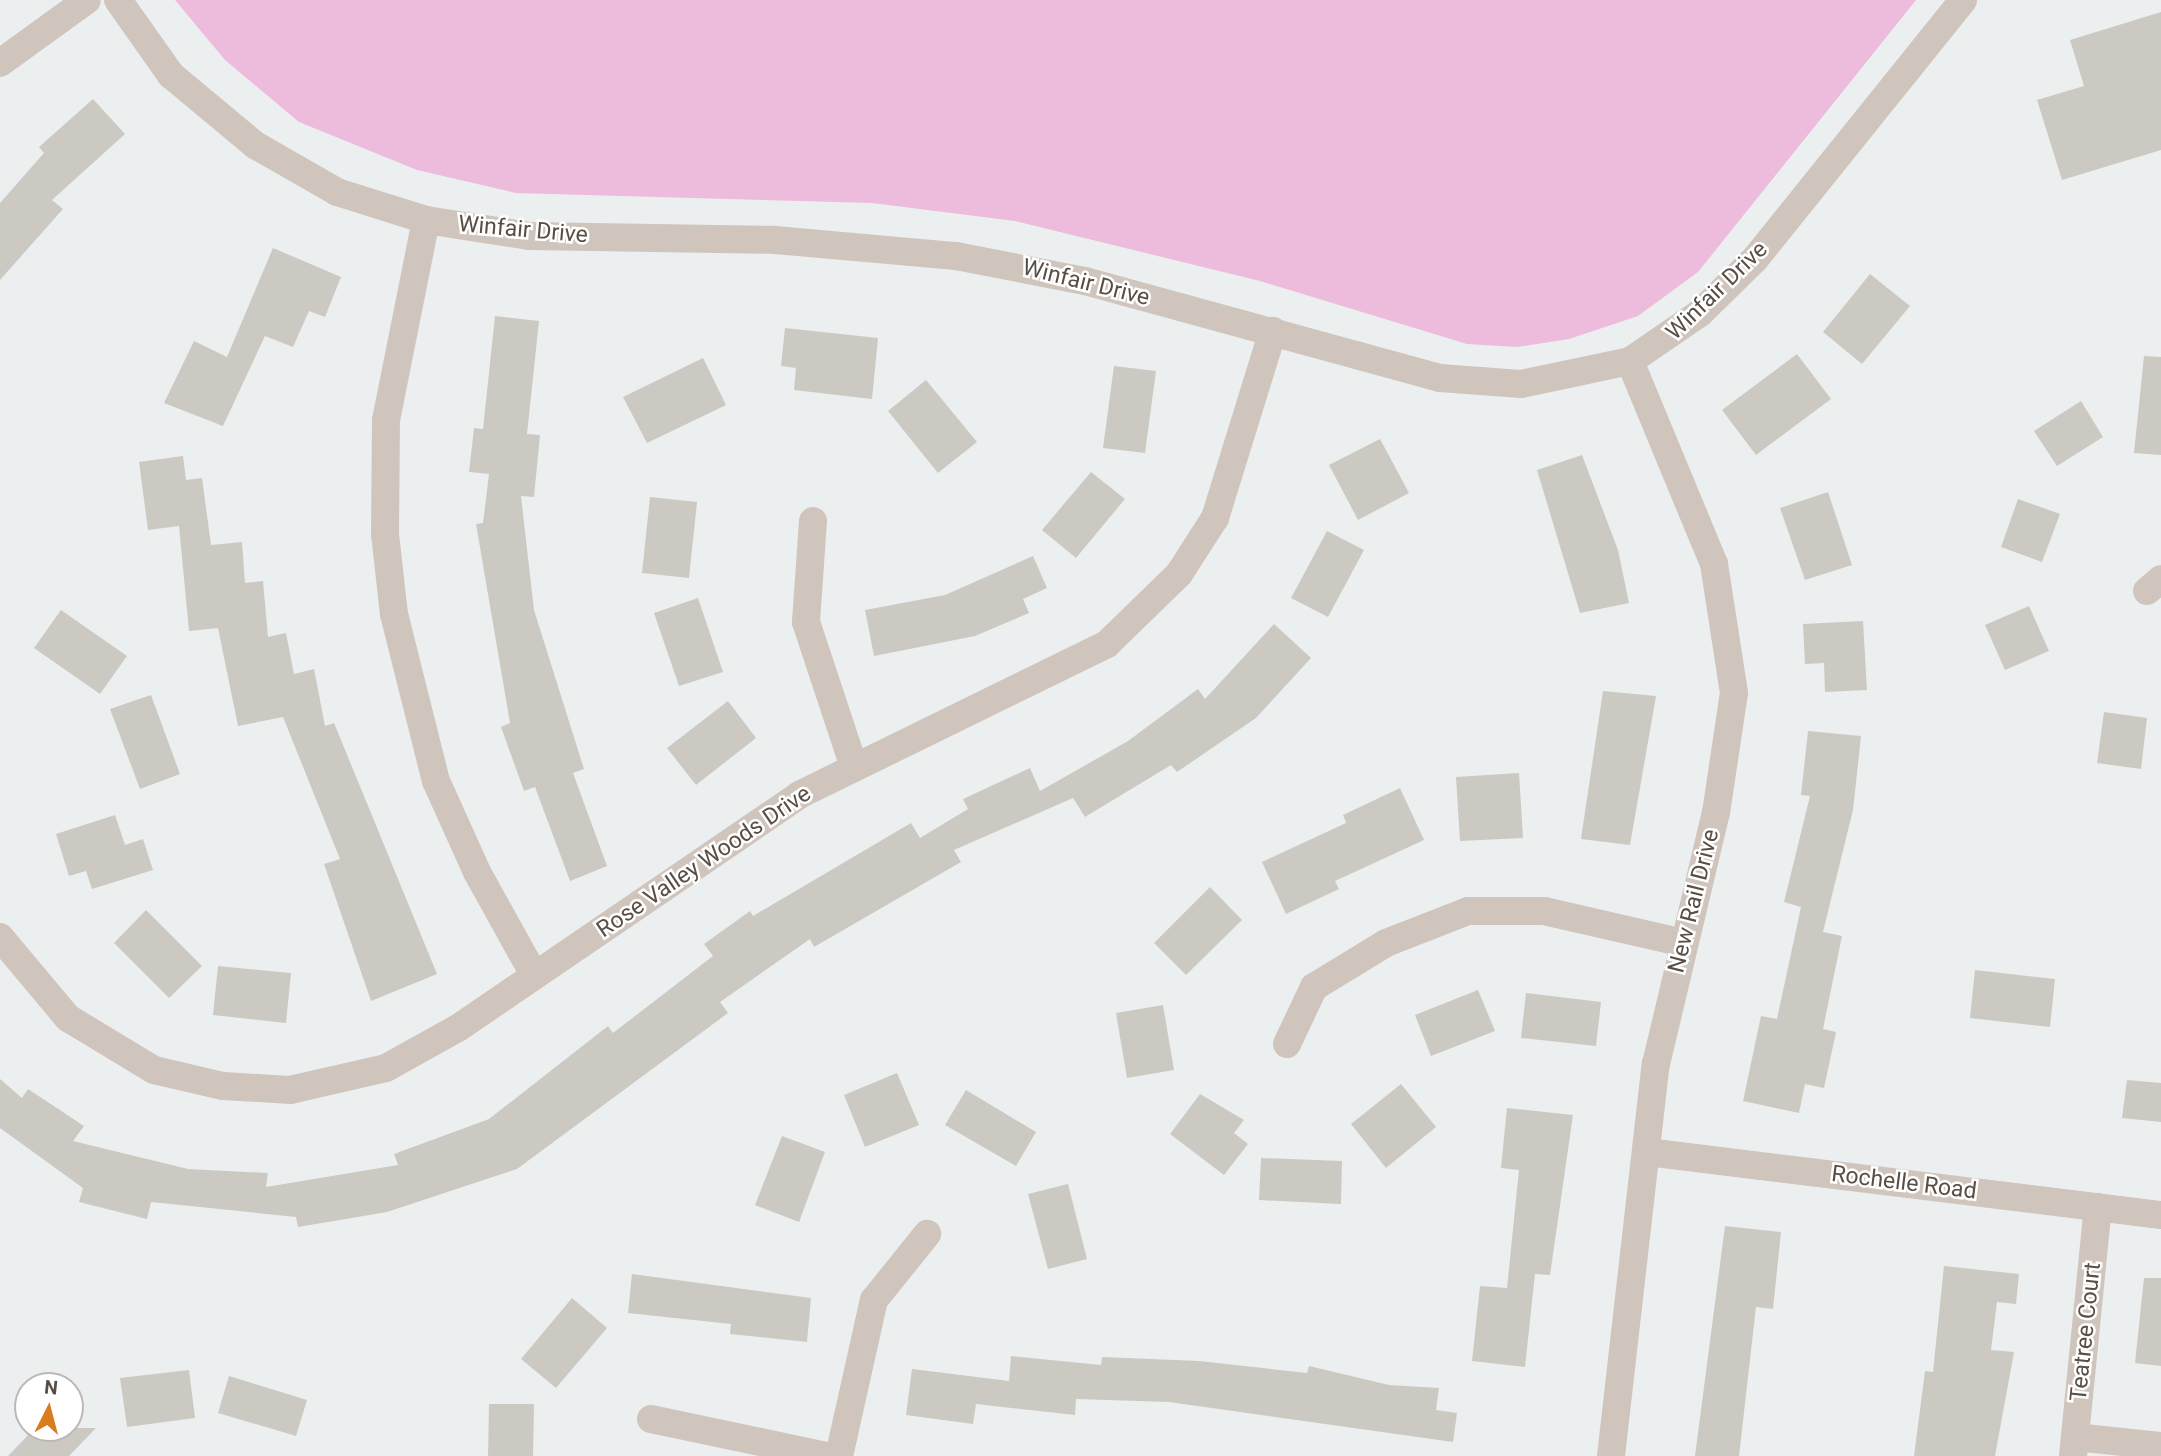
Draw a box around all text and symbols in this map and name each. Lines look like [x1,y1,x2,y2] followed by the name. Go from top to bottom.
[457,211,589,249] street label: Winfair Drive
[1661,236,1773,346] street label: Winfair Drive
[1020,254,1152,312] street label: Winfair Drive
[592,780,816,944] street label: Rose Valley Woods Drive
[1663,826,1725,976] street label: New Rail Drive
[1830,1160,1978,1206] street label: Rochelle Road
[2065,1261,2107,1403] street label: Teatree Court
[14,1372,84,1442] north arrow
[43,1375,59,1400] text: N

